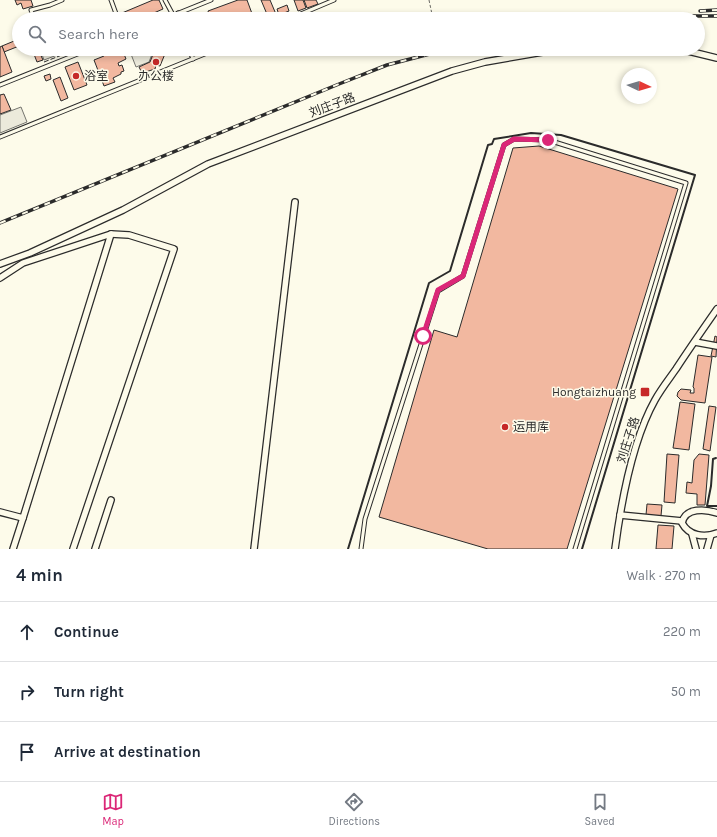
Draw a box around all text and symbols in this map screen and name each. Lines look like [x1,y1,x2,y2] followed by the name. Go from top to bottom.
[12,12,705,56] search box
[26,23,48,45] icon: search
[58,25,139,43] text: Search here
[151,57,161,67] marker: 办公楼
[621,68,657,104] north arrow
[84,69,108,83] place label: 浴室
[138,69,174,83] place label: 办公楼
[71,71,81,81] marker: 浴室
[307,90,357,120] street label: 刘庄子路
[539,131,557,149] route end
[414,327,432,345] route start
[552,385,636,399] place label: Hongtaizhuang
[639,386,651,398] marker: Hongtaizhuang
[614,415,642,465] street label: 刘庄子路
[513,420,549,434] place label: 运用库
[500,422,510,432] marker: 运用库
[16,565,63,585] text: 4 min
[627,568,701,583] text: Walk · 270 m
[16,621,38,643] icon: ahead
[54,623,119,641] text: Continue
[663,624,701,639] text: 220 m
[16,681,38,703] icon: right
[54,683,124,701] text: Turn right
[671,684,701,699] text: 50 m
[16,741,38,763] icon: arrive
[54,743,201,761] text: Arrive at destination
[102,791,124,828] tab: Map
[328,791,380,828] tab: Directions
[584,791,615,828] tab: Saved

